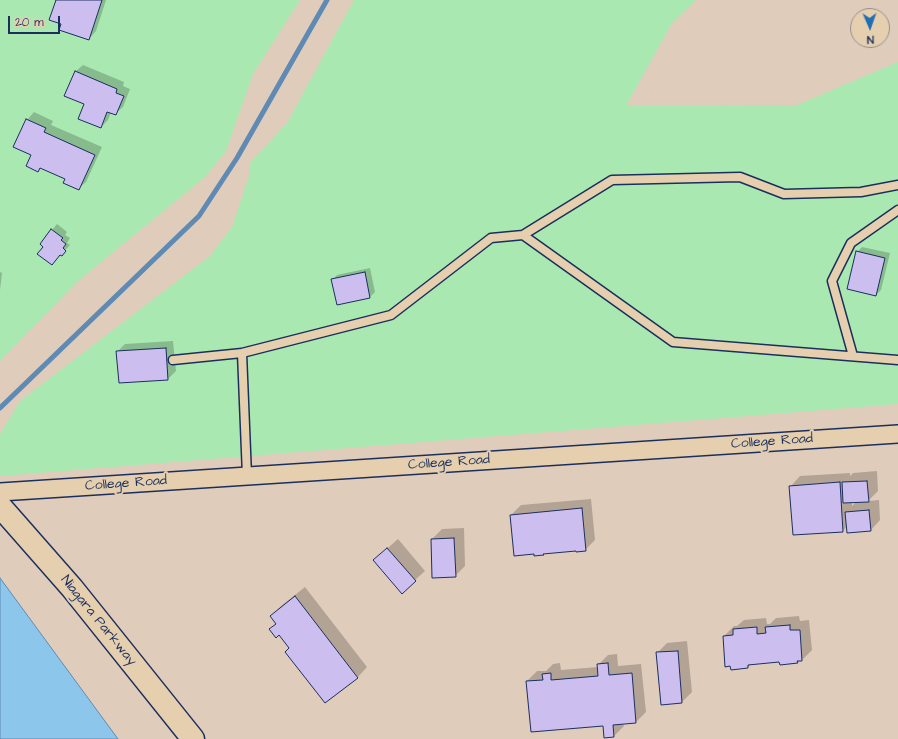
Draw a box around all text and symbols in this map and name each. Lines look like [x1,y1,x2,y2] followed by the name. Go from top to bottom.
[10,8,62,34] scale bar
[850,8,890,48] north arrow
[15,14,44,31] text: 20 m
[867,32,874,47] text: N
[730,431,814,453] street label: College Road
[407,452,491,474] street label: College Road
[84,473,168,495] street label: College Road
[56,572,140,670] street label: Niagara Parkway

